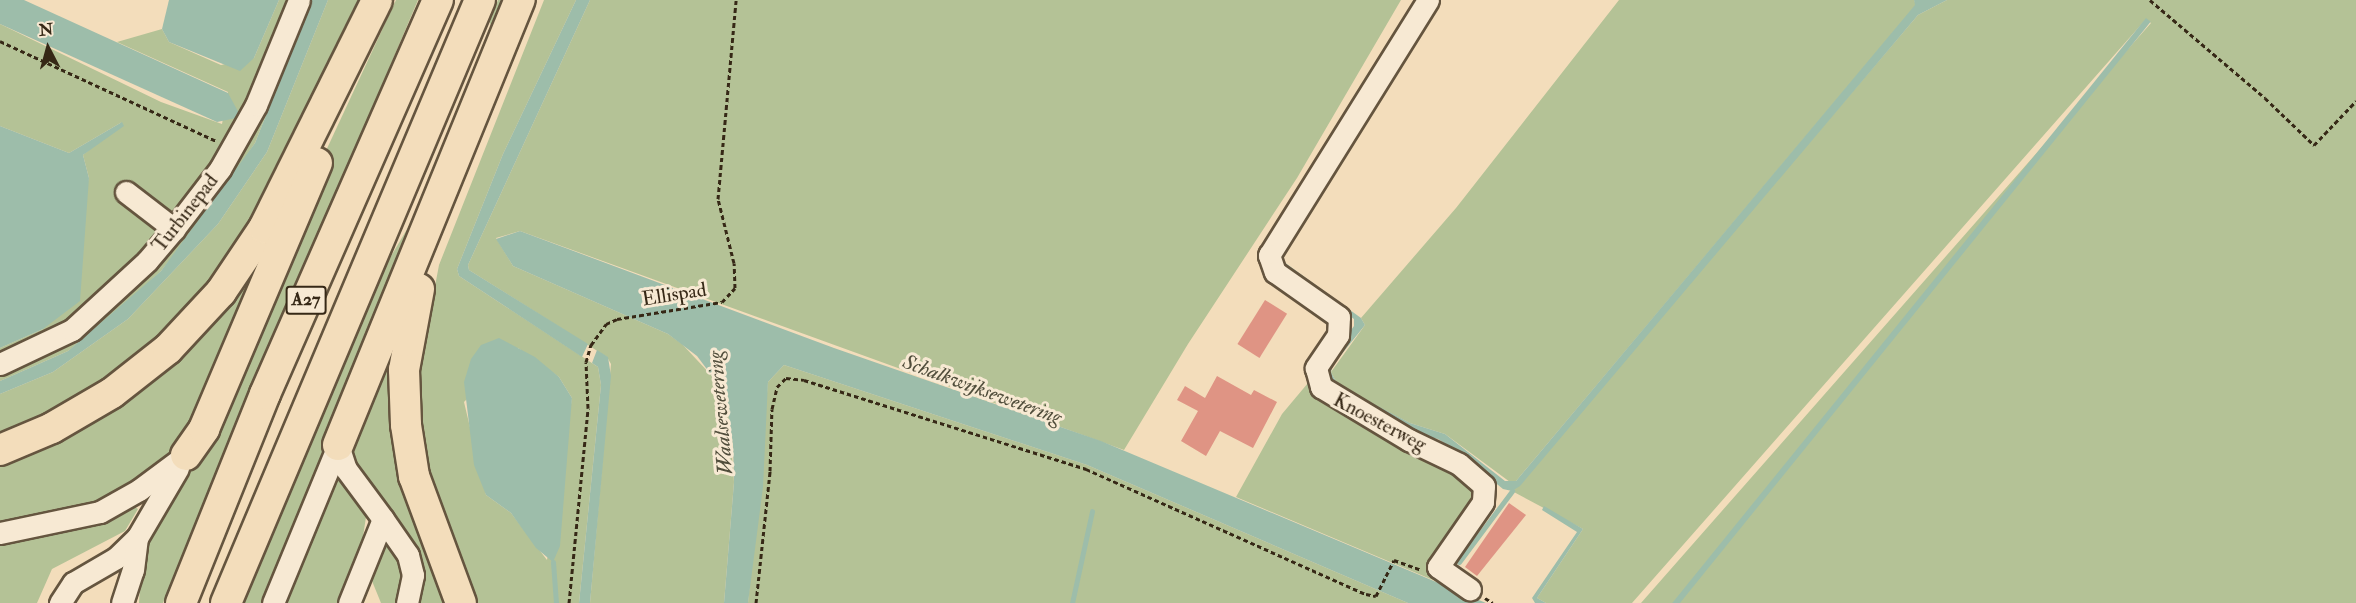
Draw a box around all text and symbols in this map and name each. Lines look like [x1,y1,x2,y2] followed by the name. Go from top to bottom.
[18,18,78,78] north arrow
[38,19,54,41] text: N
[147,169,223,257] street label: Turbinepad
[640,277,708,311] street label: Ellispad
[285,285,327,315] road number: A27
[703,350,739,476] water label: Waalsewetering
[899,350,1065,430] water label: Schalkwijksewetering
[1329,388,1431,456] street label: Knoesterweg

